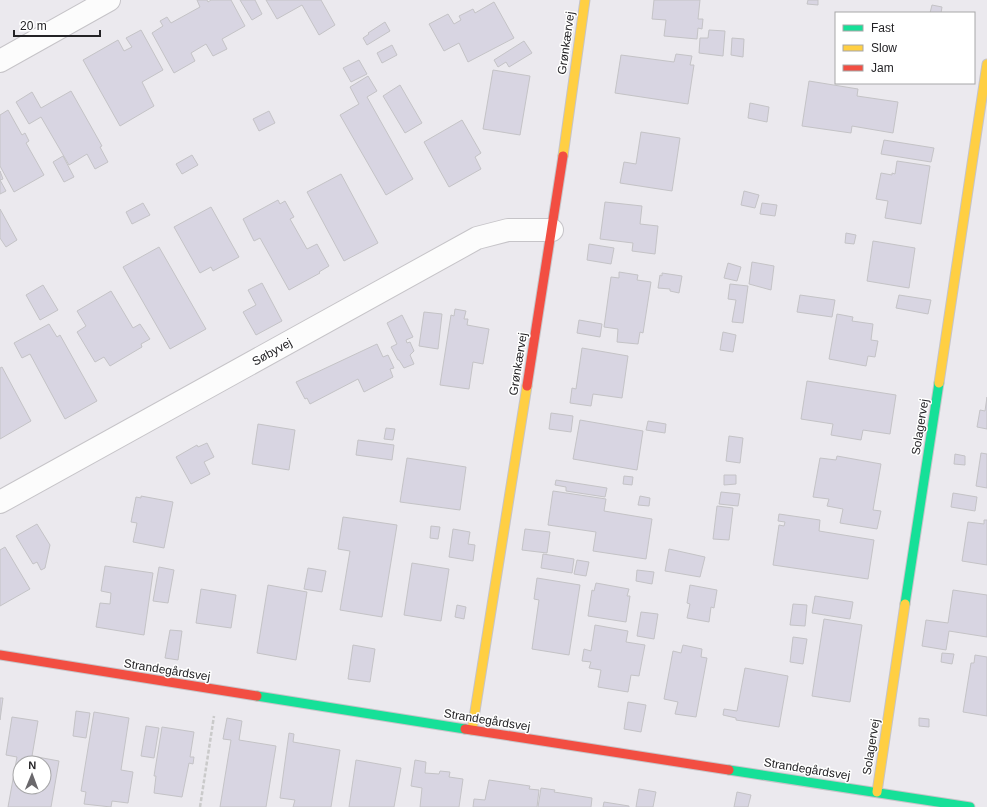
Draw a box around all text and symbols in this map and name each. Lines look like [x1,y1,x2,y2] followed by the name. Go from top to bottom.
[555,11,577,75] street label: Grønkærvej
[14,12,100,38] scale bar
[835,12,975,84] legend
[20,19,47,33] text: 20 m
[871,21,895,35] text: Fast
[871,41,897,55] text: Slow
[871,61,894,75] text: Jam
[506,332,530,396] street label: Grønkærvej
[250,335,294,369] street label: Søbyvej
[909,398,931,456] street label: Solagervej
[123,656,211,684] street label: Strandegårdsvej
[443,706,531,734] street label: Strandegårdsvej
[860,718,882,776] street label: Solagervej
[12,755,52,795] north arrow
[763,755,851,783] street label: Strandegårdsvej
[28,759,36,771] text: N

